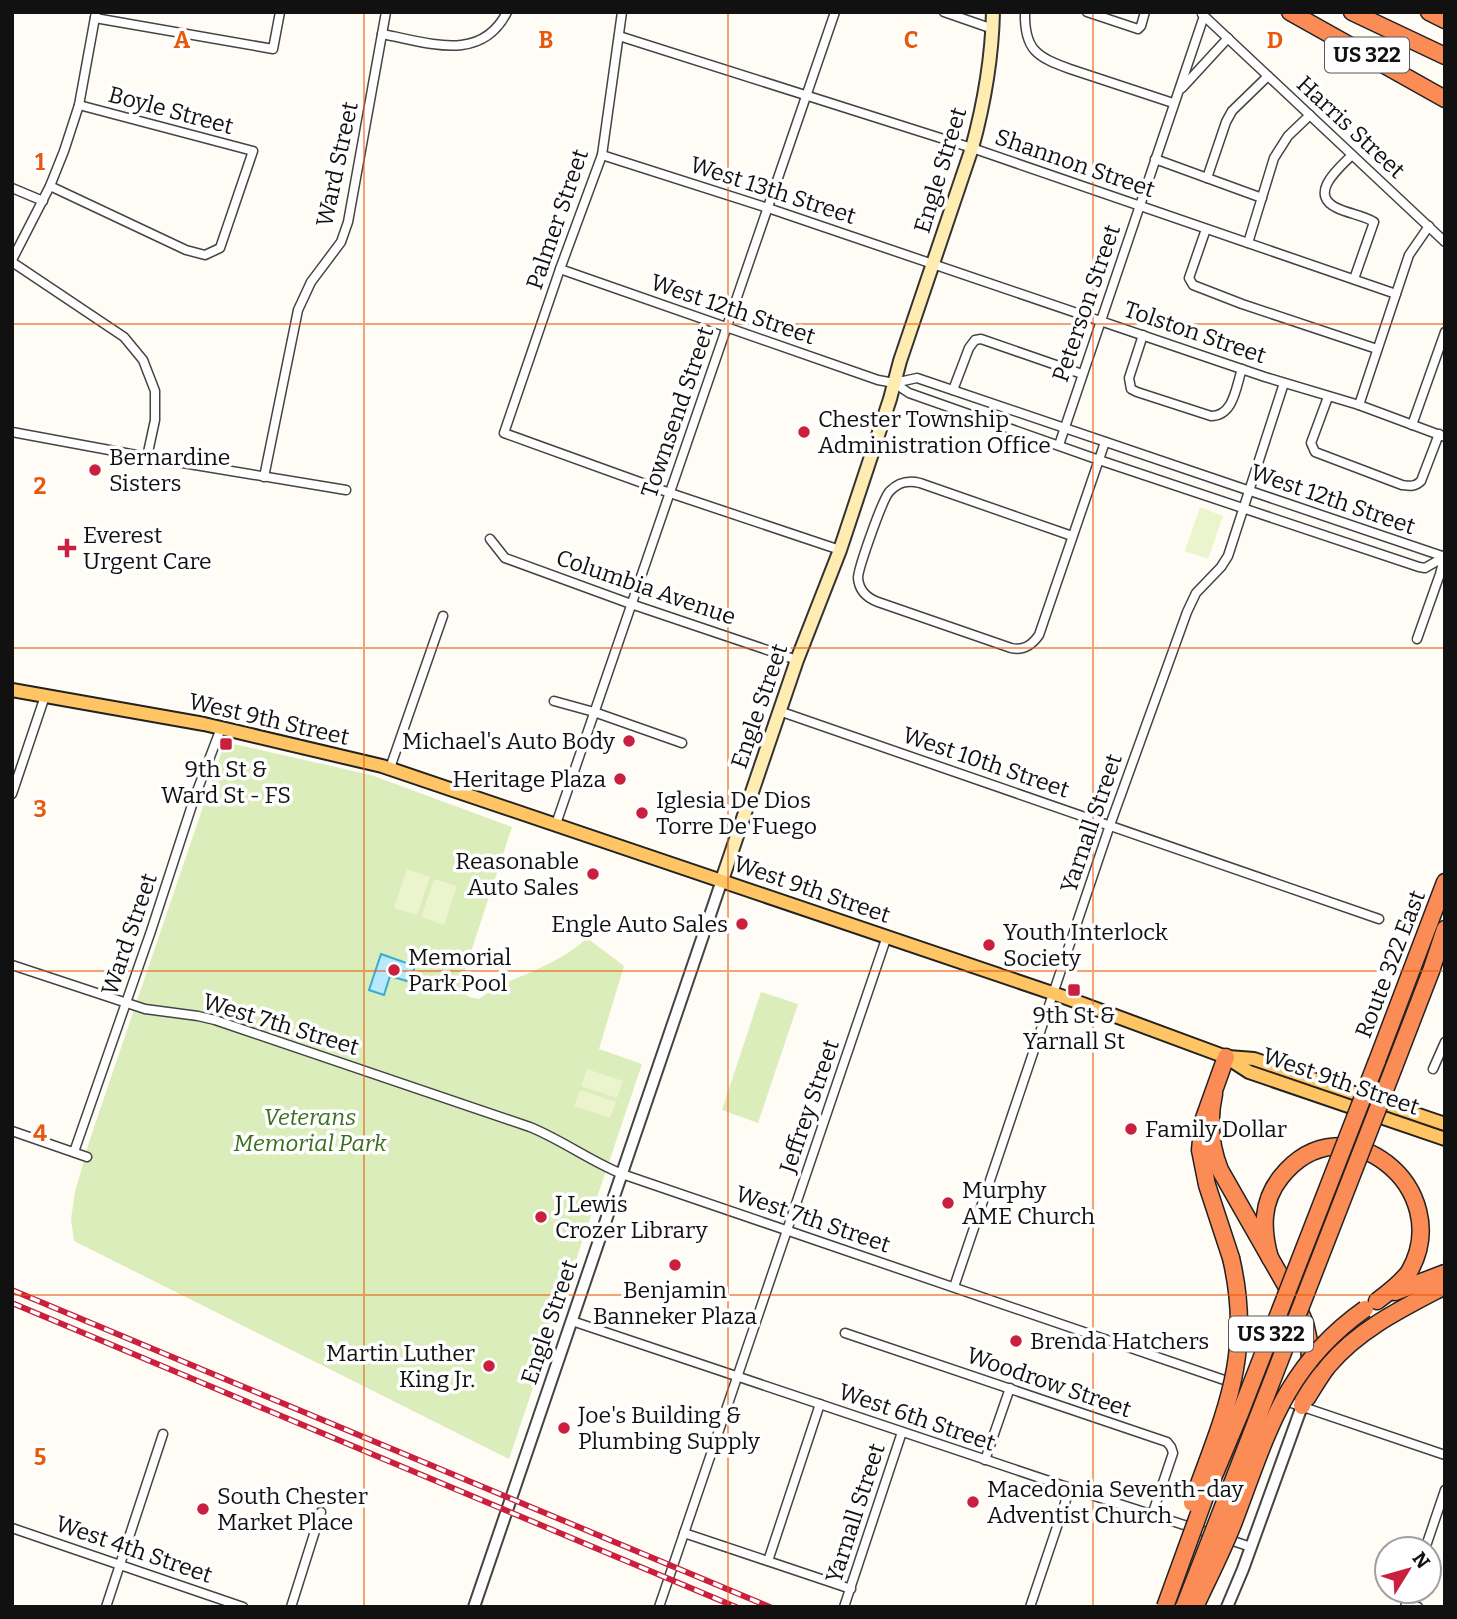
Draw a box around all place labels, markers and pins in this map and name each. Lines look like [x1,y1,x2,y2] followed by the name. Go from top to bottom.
[818,405,1051,459] place label: Chester Township Administration Office
[796,424,812,440] marker: Chester Township Administration Office
[109,443,230,497] place label: Bernardine Sisters
[87,462,103,478] marker: Bernardine Sisters
[83,521,212,575] place label: Everest Urgent Care
[57,538,77,558] marker: Everest Urgent Care
[402,727,616,755] place label: Michael's Auto Body
[621,733,637,749] marker: Michael's Auto Body
[218,736,234,752] marker: 9th St & Ward St - FS
[161,755,291,809] place label: 9th St & Ward St - FS
[452,765,606,793] place label: Heritage Plaza
[612,771,628,787] marker: Heritage Plaza
[656,786,817,840] place label: Iglesia De Dios Torre De Fuego
[634,805,650,821] marker: Iglesia De Dios Torre De Fuego
[455,847,579,901] place label: Reasonable Auto Sales
[585,866,601,882] marker: Reasonable Auto Sales
[551,910,728,938] place label: Engle Auto Sales
[734,916,750,932] marker: Engle Auto Sales
[1003,918,1168,972] place label: Youth Interlock Society
[981,937,997,953] marker: Youth Interlock Society
[408,943,512,997] place label: Memorial Park Pool
[386,962,402,978] marker: Memorial Park Pool
[1066,982,1082,998] marker: 9th St & Yarnall St
[1023,1001,1125,1055] place label: 9th St & Yarnall St
[1145,1115,1287,1143] place label: Family Dollar
[1123,1121,1139,1137] marker: Family Dollar
[962,1176,1095,1230] place label: Murphy AME Church
[554,1190,708,1244] place label: J Lewis Crozer Library
[940,1195,956,1211] marker: Murphy AME Church
[533,1209,549,1225] marker: J Lewis Crozer Library
[667,1257,683,1273] marker: Benjamin Banneker Plaza
[593,1276,757,1330] place label: Benjamin Banneker Plaza
[1030,1327,1209,1355] place label: Brenda Hatchers
[1008,1333,1024,1349] marker: Brenda Hatchers
[326,1339,475,1393] place label: Martin Luther King Jr.
[481,1358,497,1374] marker: Martin Luther King Jr.
[577,1401,761,1455] place label: Joe's Building & Plumbing Supply
[556,1420,572,1436] marker: Joe's Building & Plumbing Supply
[987,1475,1244,1529] place label: Macedonia Seventh-day Adventist Church
[217,1482,368,1536] place label: South Chester Market Place
[965,1494,981,1510] marker: Macedonia Seventh-day Adventist Church
[195,1501,211,1517] marker: South Chester Market Place

